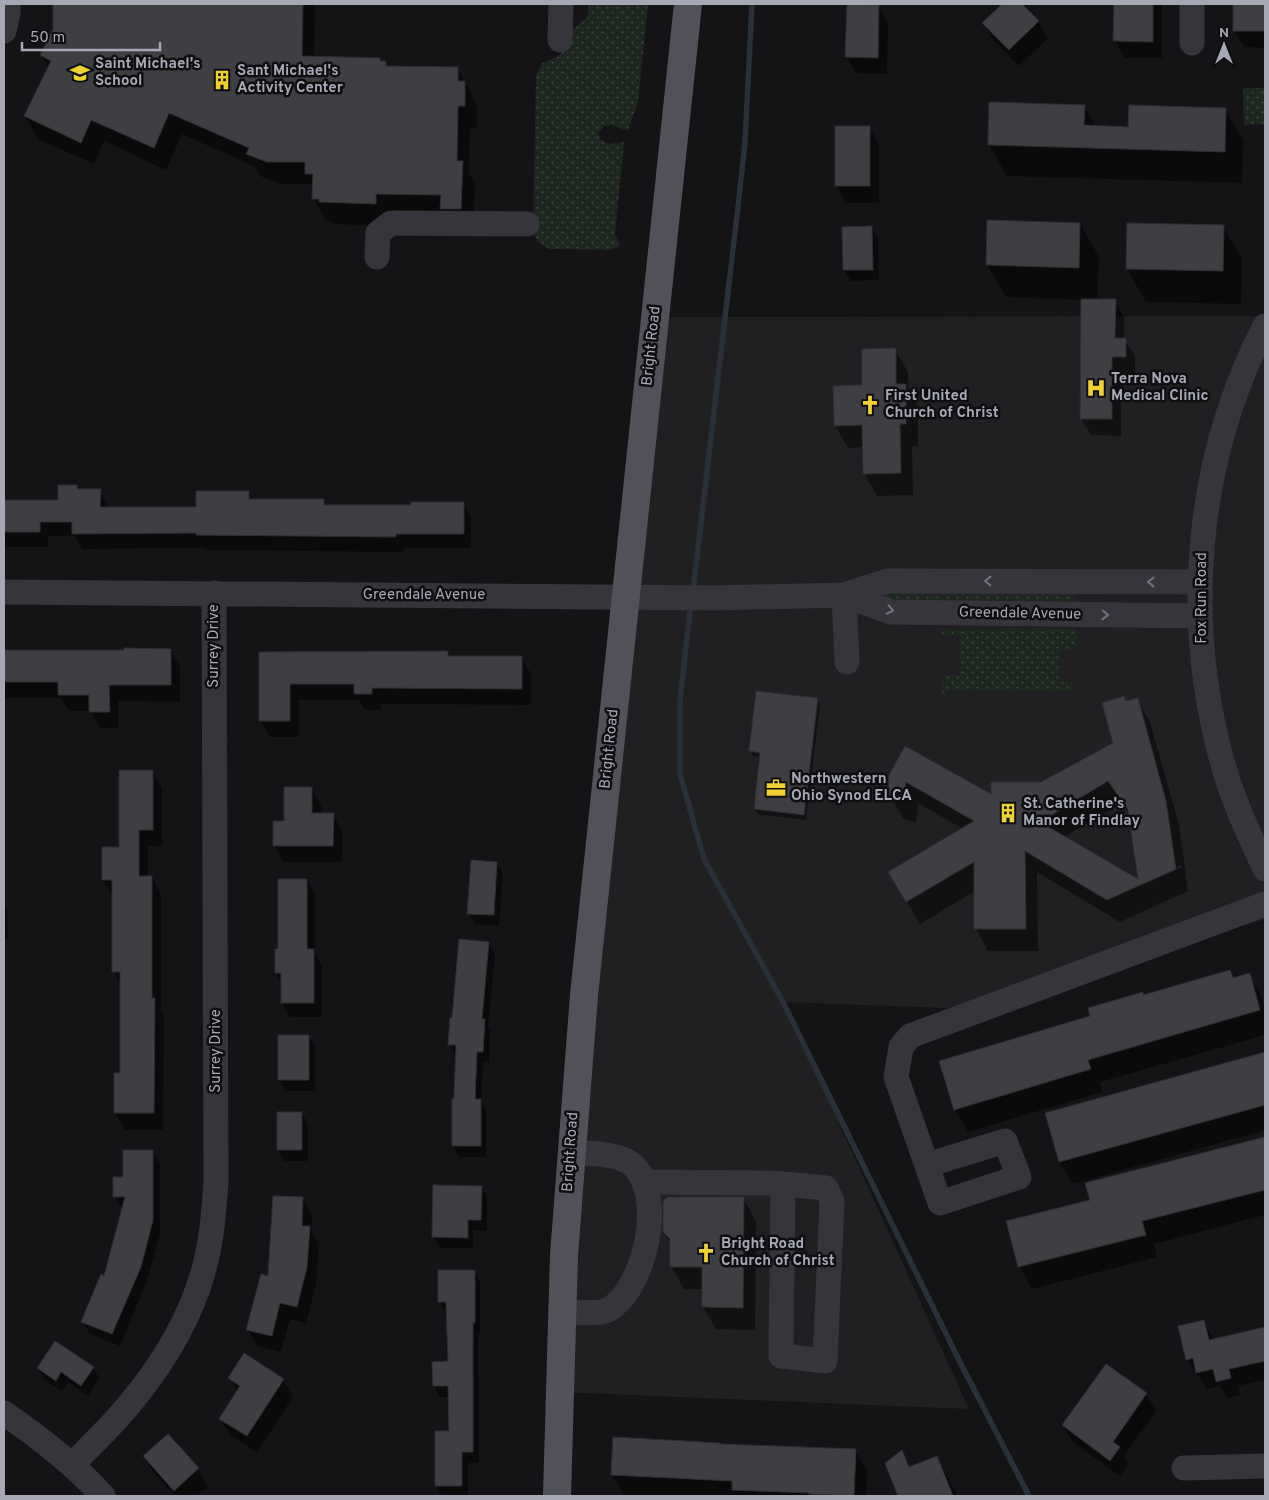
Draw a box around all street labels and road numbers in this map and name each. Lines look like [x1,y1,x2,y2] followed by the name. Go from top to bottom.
[638,305,666,387] street label: Bright Road
[1193,552,1212,644] street label: Fox Run Road
[363,586,485,605] street label: Greendale Avenue
[959,603,1081,625] street label: Greendale Avenue
[205,604,224,688] street label: Surrey Drive
[596,708,624,790] street label: Bright Road
[207,1009,226,1093] street label: Surrey Drive
[559,1111,583,1193] street label: Bright Road

